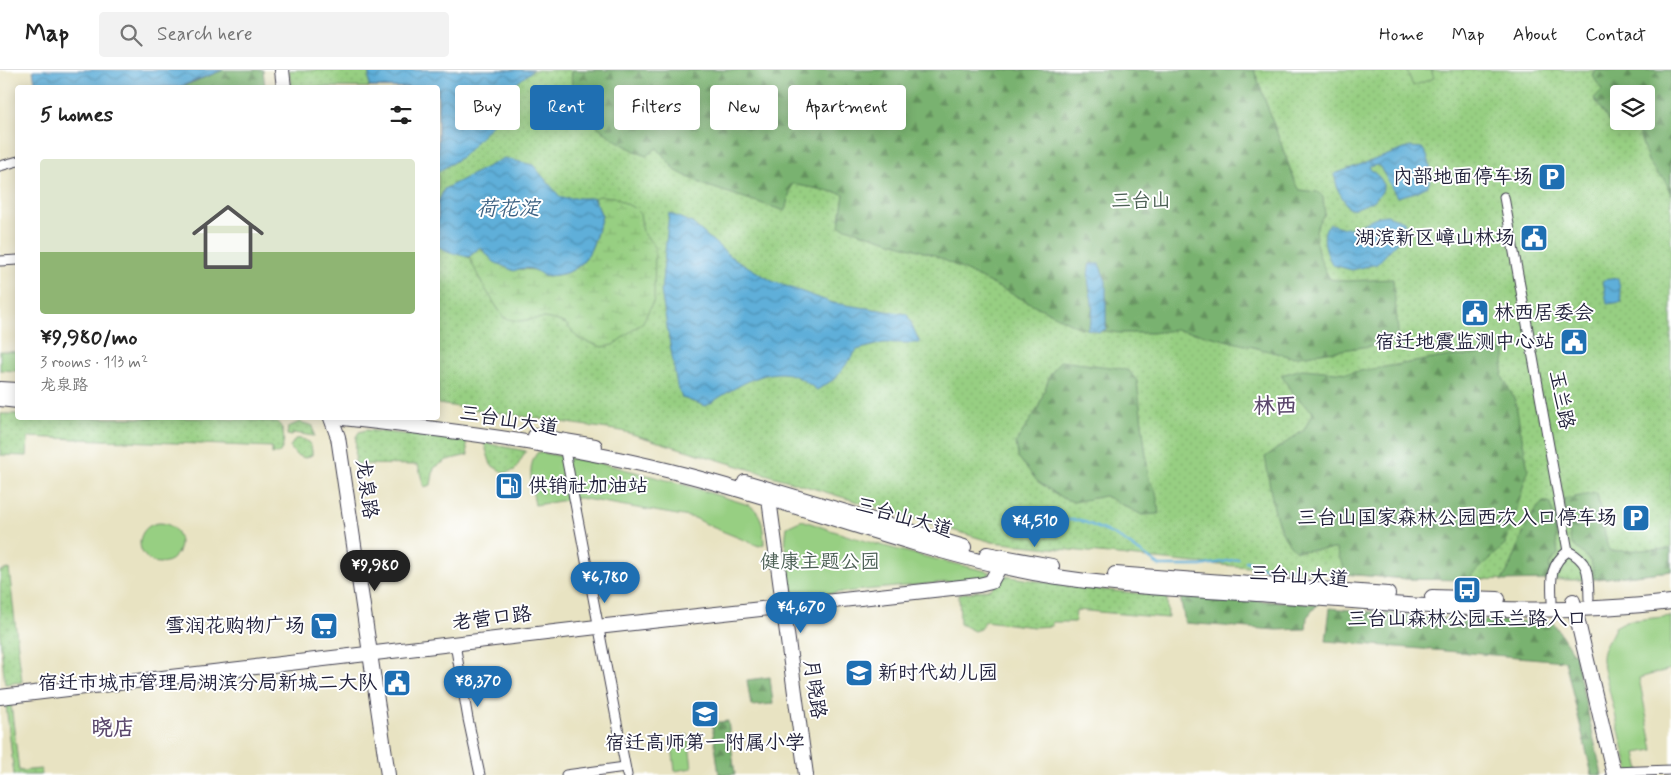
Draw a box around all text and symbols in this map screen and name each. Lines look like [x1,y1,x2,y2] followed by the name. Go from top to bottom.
[99,12,449,57] search box
[25,19,69,50] text: Map
[117,21,145,49] icon: search
[157,22,253,47] text: Search here
[1379,23,1424,47] text: Home
[1452,23,1485,47] text: Map
[1513,23,1557,47] text: About
[1585,23,1646,47] text: Contact
[455,85,520,130] chip: Buy
[530,85,604,130] chip: Rent
[614,85,700,130] chip: Filters
[710,85,778,130] chip: New
[788,85,906,130] chip: Apartment
[1610,85,1655,130] map controls
[1610,85,1655,130] button: layers
[40,101,113,129] text: 5 homes
[387,101,415,129] icon: filters
[1537,162,1567,192] parking icon: 内部地面停车场
[1393,164,1533,191] place label: 内部地面停车场
[1111,188,1171,215] park label: 三台山
[183,192,273,282] icon: home
[477,195,541,223] water label: 荷花淀
[1519,223,1549,253] public building icon: 湖滨新区嶂山林场
[1355,225,1515,252] place label: 湖滨新区嶂山林场
[1460,298,1490,328] public building icon: 林西居委会
[1494,300,1594,327] place label: 林西居委会
[40,324,137,352] text: ¥9,980/mo
[1559,327,1589,357] public building icon: 宿迁地震监测中心站
[1375,329,1555,356] place label: 宿迁地震监测中心站
[40,352,148,373] text: 3 rooms · 113 m²
[1542,368,1580,433] street label: 玉兰路
[40,375,88,396] text: 龙泉路
[1253,393,1297,421] district label: 林西
[458,400,560,442] street label: 三台山大道
[348,457,384,522] street label: 龙泉路
[494,471,524,501] fuel station icon: 供销社加油站
[528,473,648,500] place label: 供销社加油站
[852,491,956,545] street label: 三台山大道
[1621,503,1651,533] parking icon: 三台山国家森林公园西次入口停车场
[1297,505,1617,532] place label: 三台山国家森林公园西次入口停车场
[994,506,1076,548] pin: ¥4,510
[1012,511,1058,532] text: ¥4,510
[760,549,880,576] park label: 健康主题公园
[334,550,416,592] pin: ¥9,980
[351,555,399,576] text: ¥9,980
[1248,560,1350,594] street label: 三台山大道
[564,562,646,604] pin: ¥6,780
[582,567,628,588] text: ¥6,780
[1452,575,1482,605] bus stop icon: 三台山森林公园玉兰路入口
[760,592,842,634] pin: ¥4,670
[777,597,825,618] text: ¥4,670
[451,601,534,637] street label: 老营口路
[1347,606,1587,633] place label: 三台山森林公园玉兰路入口
[309,611,339,641] supermarket icon: 雪润花购物广场
[165,613,305,640] place label: 雪润花购物广场
[796,657,832,722] street label: 月晓路
[844,658,874,688] school or university icon: 新时代幼儿园
[878,660,998,687] place label: 新时代幼儿园
[437,666,519,708] pin: ¥8,370
[382,668,412,698] public building icon: 宿迁市城市管理局湖滨分局新城二大队
[38,670,378,697] place label: 宿迁市城市管理局湖滨分局新城二大队
[455,671,501,692] text: ¥8,370
[690,699,720,729] school or university icon: 宿迁高师第一附属小学
[91,715,135,743] district label: 晓店
[605,730,805,757] place label: 宿迁高师第一附属小学

